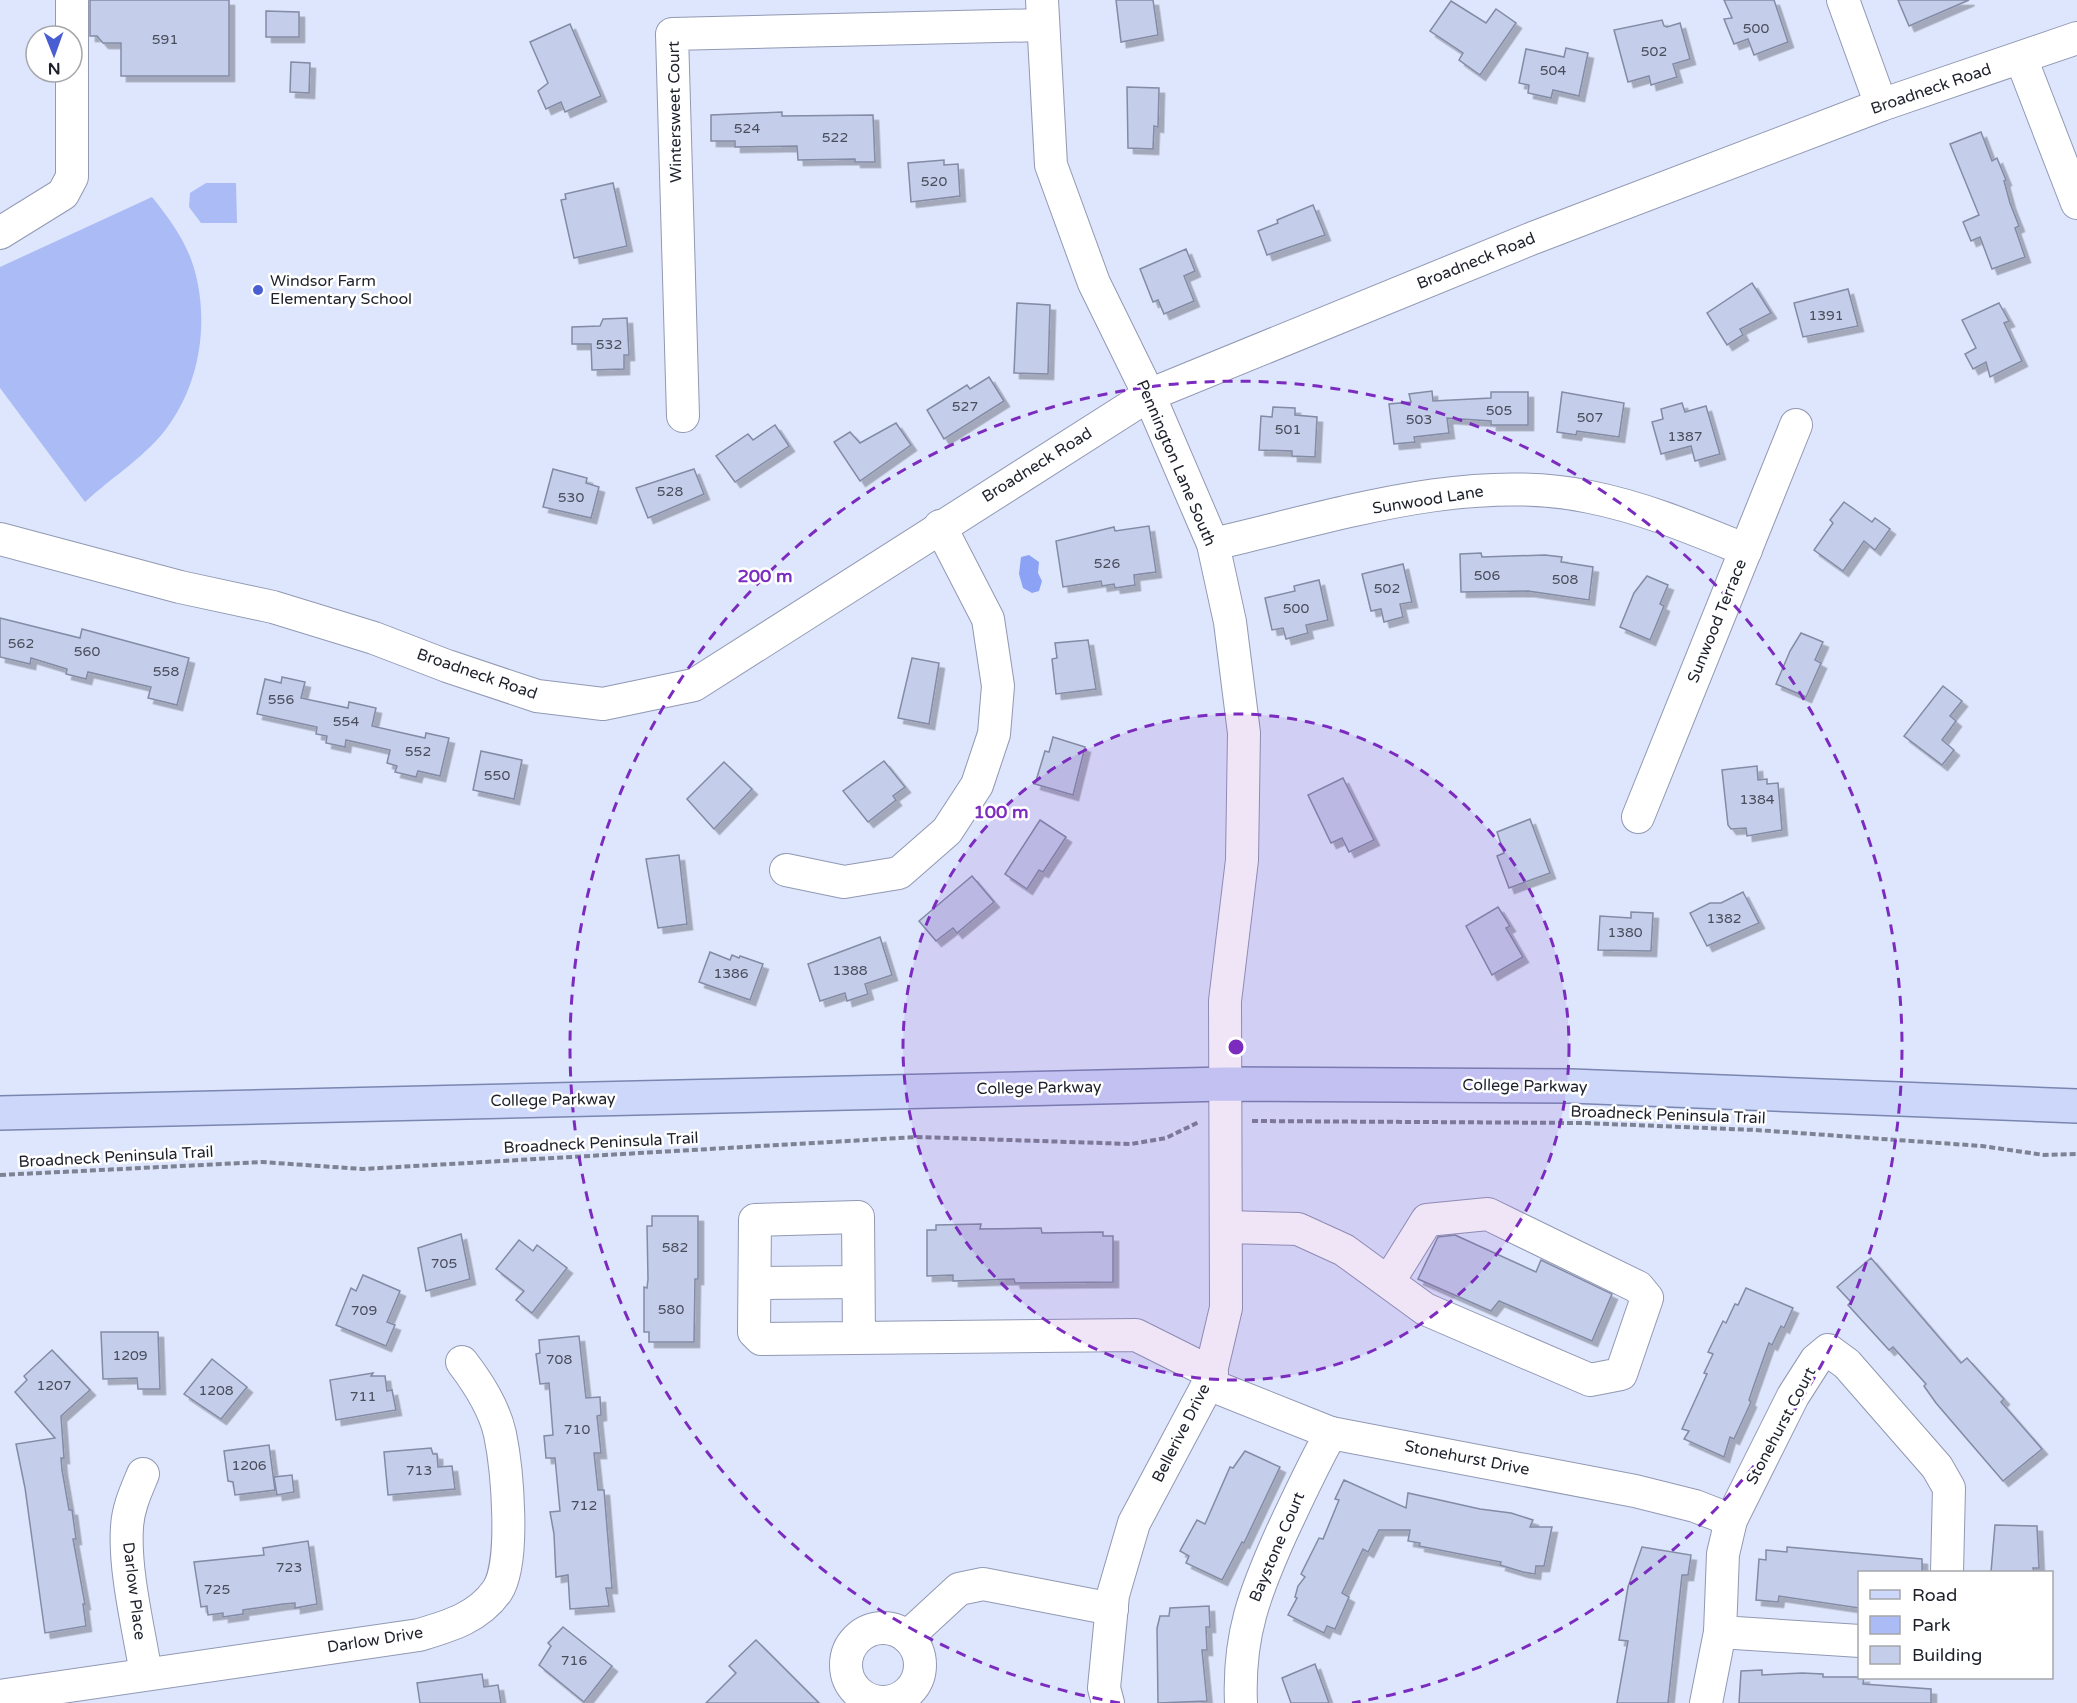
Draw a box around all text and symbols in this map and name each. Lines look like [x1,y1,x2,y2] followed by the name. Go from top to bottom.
[1743,20,1769,37] house number: 500
[24,24,84,84] north arrow
[152,31,178,48] house number: 591
[664,41,686,183] street label: Wintersweet Court
[1641,43,1667,60] house number: 502
[48,58,61,78] text: N
[1868,59,1994,119] street label: Broadneck Road
[1540,62,1566,79] house number: 504
[734,120,760,137] house number: 524
[822,129,848,146] house number: 522
[921,173,947,190] house number: 520
[1414,228,1538,294] street label: Broadneck Road
[270,271,412,309] place label: Windsor Farm Elementary School
[251,283,265,297] marker: Windsor Farm Elementary School
[1808,307,1844,324] house number: 1391
[596,336,622,353] house number: 532
[1132,377,1220,549] street label: Pennington Lane South
[952,398,978,415] house number: 527
[1486,402,1512,419] house number: 505
[1577,409,1603,426] house number: 507
[1406,411,1432,428] house number: 503
[1275,421,1301,438] house number: 501
[978,423,1096,507] street label: Broadneck Road
[1667,428,1703,445] house number: 1387
[1371,481,1485,519] street label: Sunwood Lane
[657,483,683,500] house number: 528
[558,489,584,506] house number: 530
[1094,555,1120,572] house number: 526
[1683,556,1751,686] street label: Sunwood Terrace
[737,565,793,587] text: 200 m
[1474,567,1500,584] house number: 506
[1552,571,1578,588] house number: 508
[1374,580,1400,597] house number: 502
[1283,600,1309,617] house number: 500
[8,635,34,652] house number: 562
[74,643,100,660] house number: 560
[414,644,540,704] street label: Broadneck Road
[153,663,179,680] house number: 558
[268,691,294,708] house number: 556
[333,713,359,730] house number: 554
[405,743,431,760] house number: 552
[484,767,510,784] house number: 550
[1739,791,1775,808] house number: 1384
[973,801,1029,823] text: 100 m
[1706,910,1742,927] house number: 1382
[1607,924,1643,941] house number: 1380
[832,962,868,979] house number: 1388
[713,965,749,982] house number: 1386
[1226,1037,1246,1057] centre of rings
[1462,1075,1588,1097] street label: College Parkway
[976,1077,1102,1099] street label: College Parkway
[490,1089,616,1111] street label: College Parkway
[1570,1102,1766,1128] street label: Broadneck Peninsula Trail
[503,1128,699,1158] street label: Broadneck Peninsula Trail
[18,1142,214,1172] street label: Broadneck Peninsula Trail
[662,1239,688,1256] house number: 582
[431,1255,457,1272] house number: 705
[658,1301,684,1318] house number: 580
[351,1302,377,1319] house number: 709
[112,1347,148,1364] house number: 1209
[546,1351,572,1368] house number: 708
[1742,1364,1820,1488] street label: Stonehurst Court
[36,1377,72,1394] house number: 1207
[1148,1380,1214,1486] street label: Bellerive Drive
[198,1382,234,1399] house number: 1208
[350,1388,376,1405] house number: 711
[564,1421,590,1438] house number: 710
[1403,1436,1531,1480] street label: Stonehurst Drive
[231,1457,267,1474] house number: 1206
[406,1462,432,1479] house number: 713
[1245,1489,1309,1605] street label: Baystone Court
[571,1497,597,1514] house number: 712
[118,1541,150,1641] street label: Darlow Place
[276,1559,302,1576] house number: 723
[1858,1571,2053,1679] legend
[204,1581,230,1598] house number: 725
[1912,1584,1957,1606] text: Road
[1912,1614,1951,1636] text: Park
[326,1623,424,1657] street label: Darlow Drive
[1912,1644,1982,1666] text: Building
[561,1652,587,1669] house number: 716

